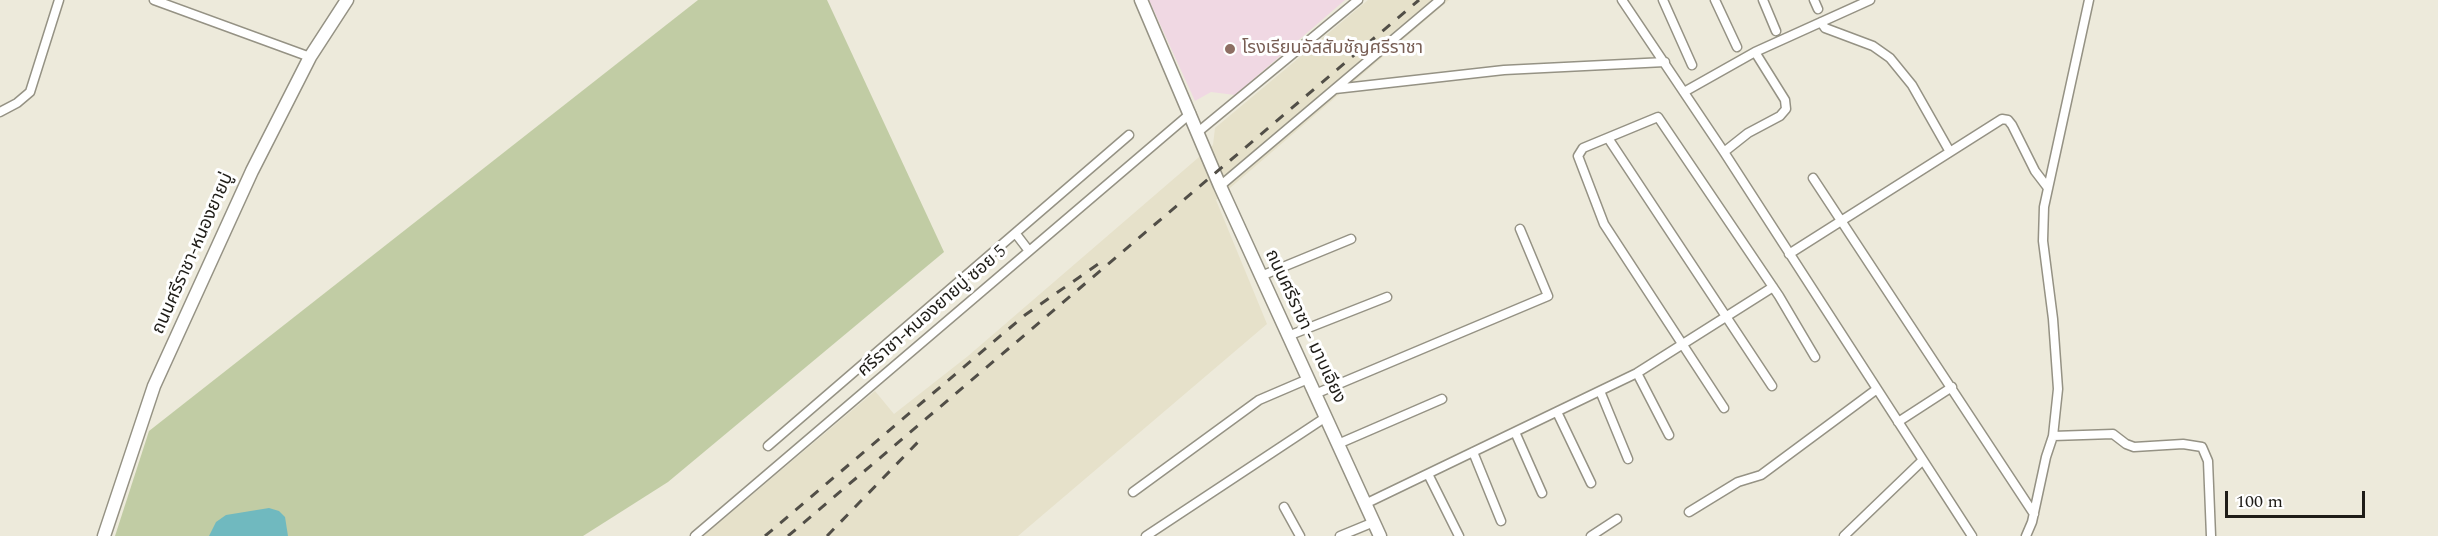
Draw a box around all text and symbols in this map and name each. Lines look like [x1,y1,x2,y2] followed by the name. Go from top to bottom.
[1242,38,1423,60] place label: โรงเรียนอัสสัมชัญศรีราชา
[1223,42,1237,56] marker: โรงเรียนอัสสัมชัญศรีราชา
[149,170,239,338] street label: ถนนศรีราชา-หนองยายบู่
[854,241,1012,383] street label: ศรีราชา-หนองยายบู่ ซอย 5
[1259,247,1349,407] street label: ถนนศรีราชา - มาบเอียง
[2228,479,2368,517] scale bar
[2236,488,2283,515] text: 100 m

